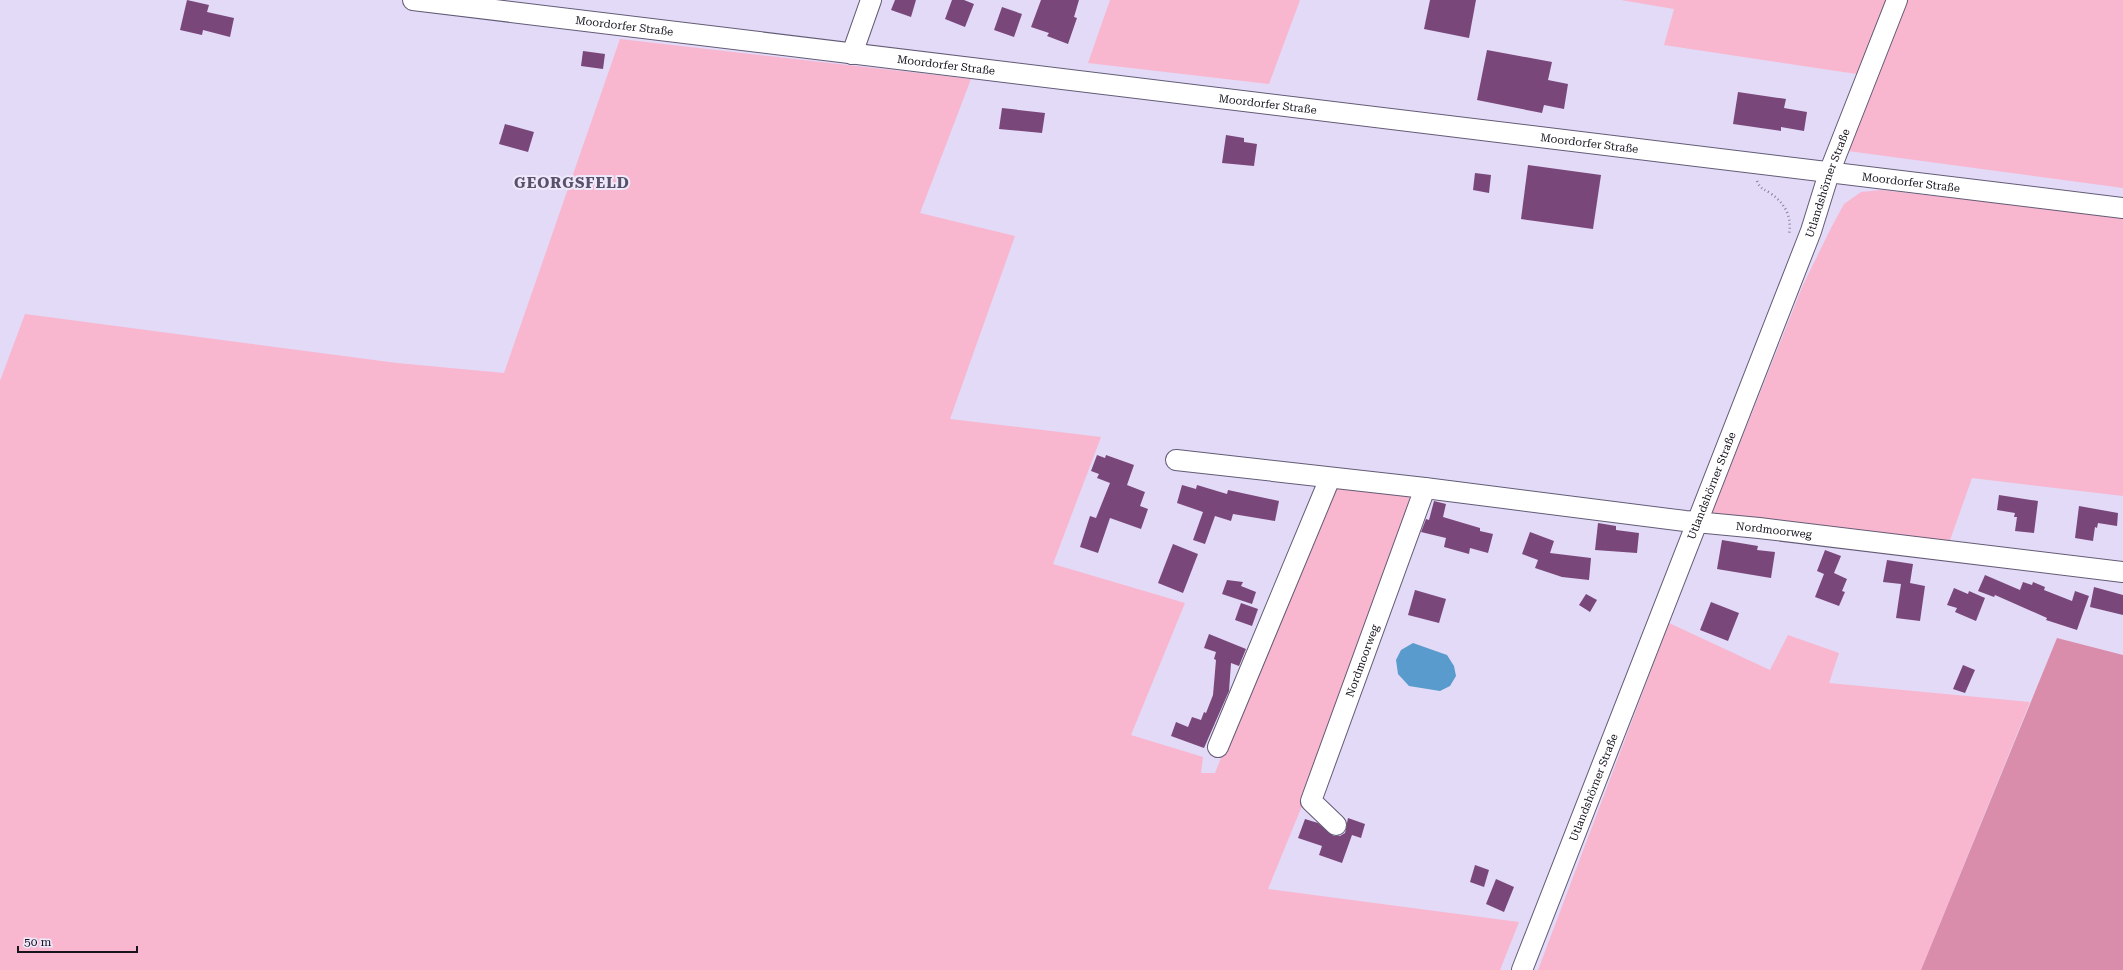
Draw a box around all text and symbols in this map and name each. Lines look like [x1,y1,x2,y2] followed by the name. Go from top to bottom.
[575,13,674,38] street label: Moordorfer Straße
[896,52,996,77] street label: Moordorfer Straße
[1218,92,1317,116] street label: Moordorfer Straße
[1802,127,1852,240] street label: Utlandshörner Straße
[1540,131,1639,155] street label: Moordorfer Straße
[1861,170,1961,195] street label: Moordorfer Straße
[514,174,630,192] district label: GEORGSFELD
[1684,430,1738,542] street label: Utlandshörner Straße
[1735,519,1813,541] street label: Nordmoorweg
[1343,622,1382,699] street label: Nordmoorweg
[1566,732,1620,843] street label: Utlandshörner Straße
[18,928,137,954] scale bar
[24,935,51,949] text: 50 m

